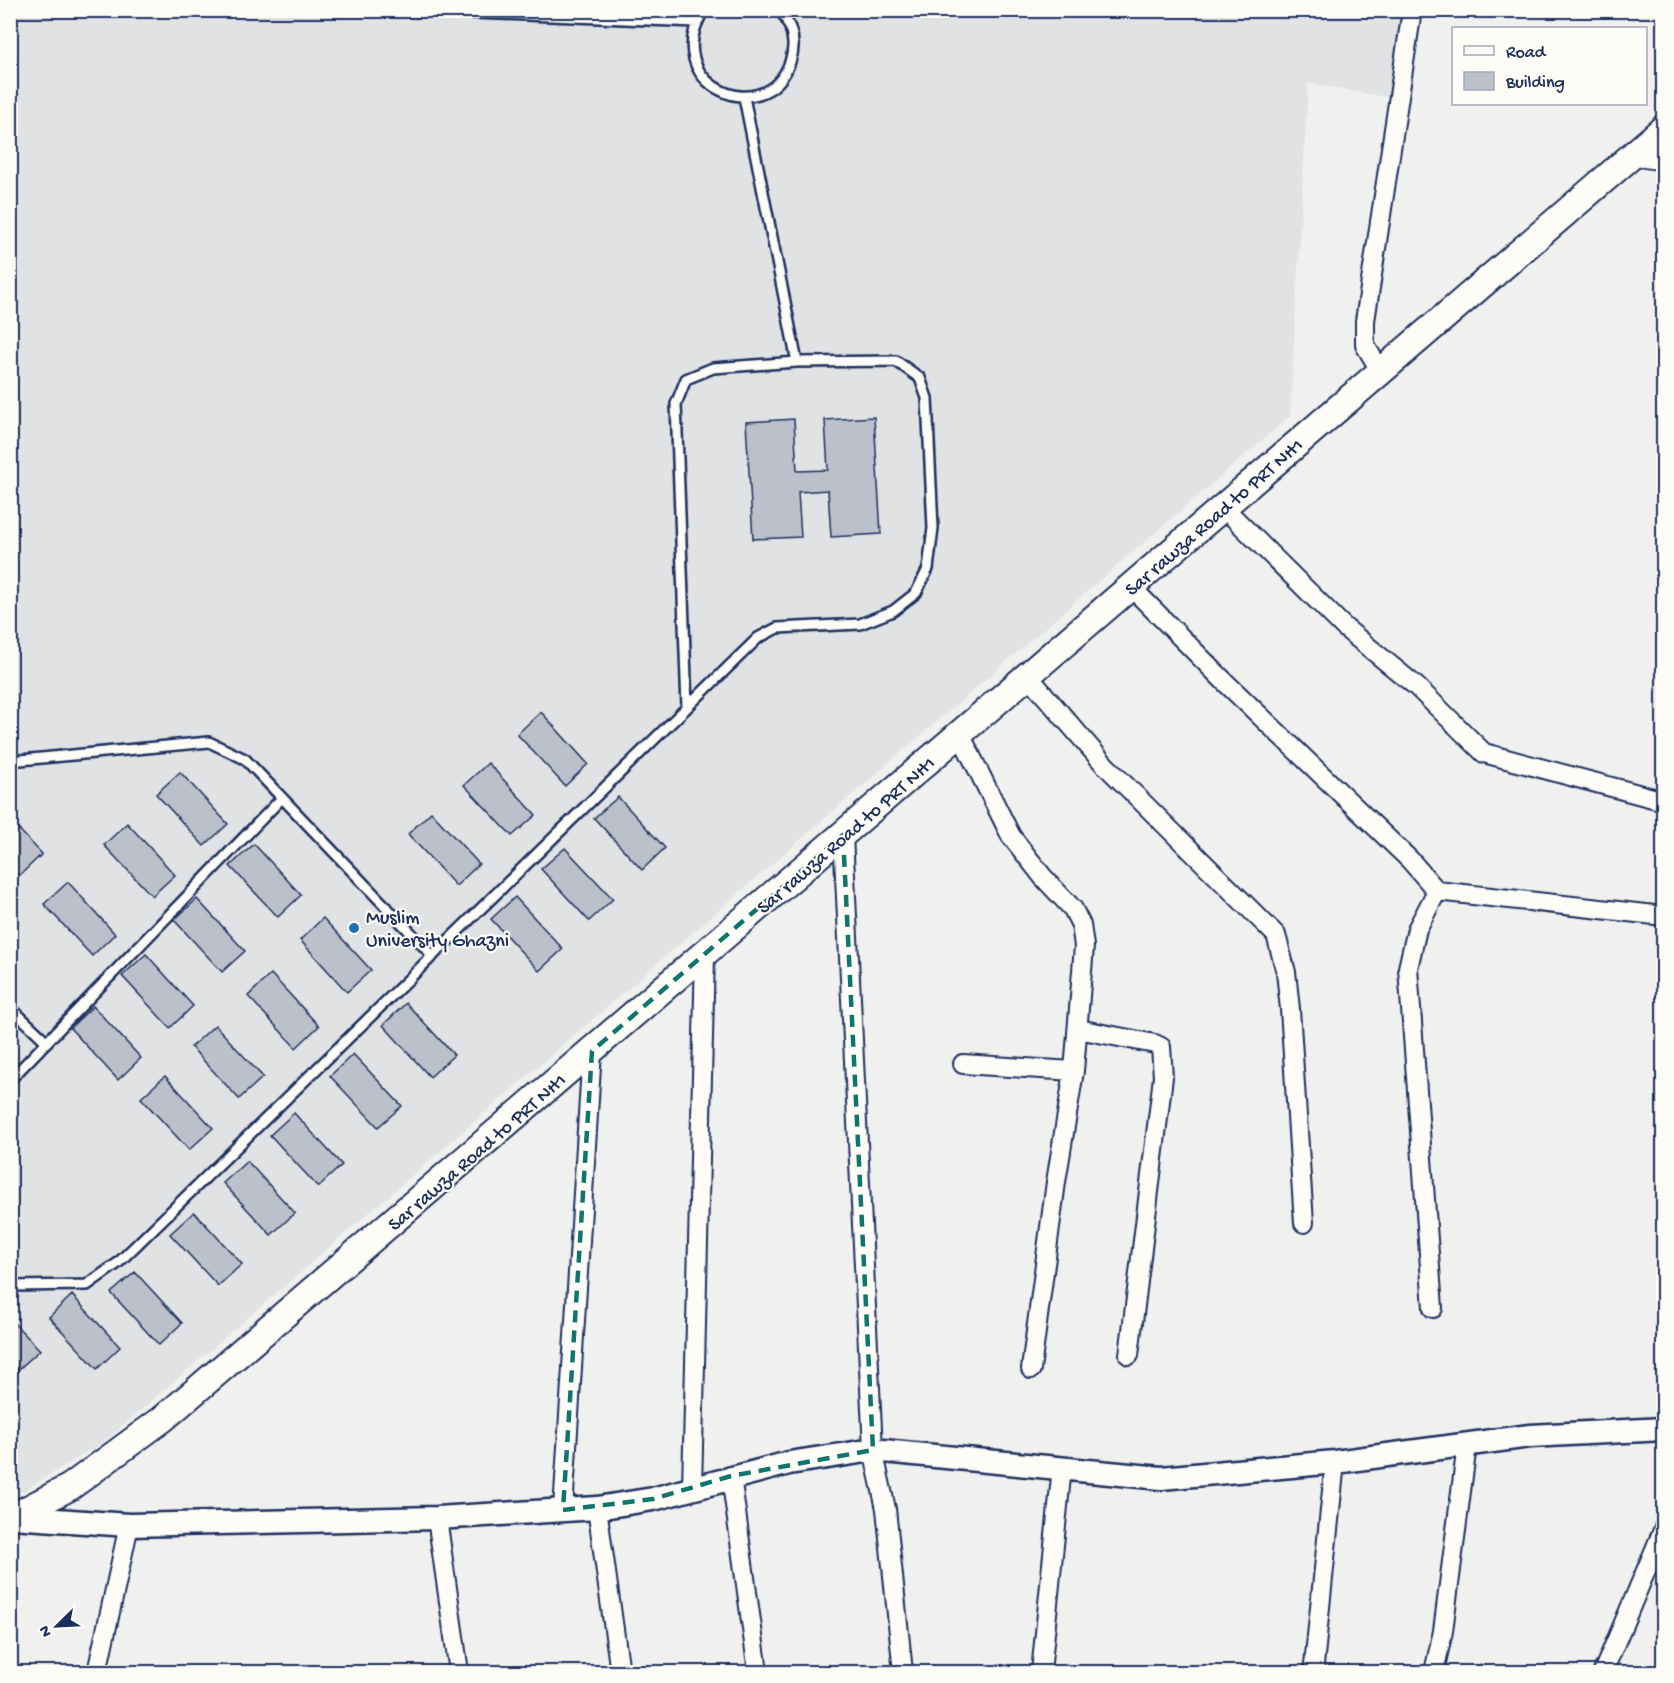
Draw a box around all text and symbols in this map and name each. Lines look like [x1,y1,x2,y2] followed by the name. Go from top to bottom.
[1452,27,1647,105] legend
[1506,43,1547,64] text: Road
[1505,73,1565,94] text: Building
[1121,435,1309,602] street label: Sar rawza Road to PRT NH1
[753,753,941,920] street label: Sar rawza Road to PRT NH1
[366,908,509,954] place label: Muslim University Ghazni
[347,921,361,935] marker: Muslim University Ghazni
[384,1070,572,1237] street label: Sar rawza Road to PRT NH1
[27,1596,87,1656] north arrow
[35,1622,57,1639] text: N

